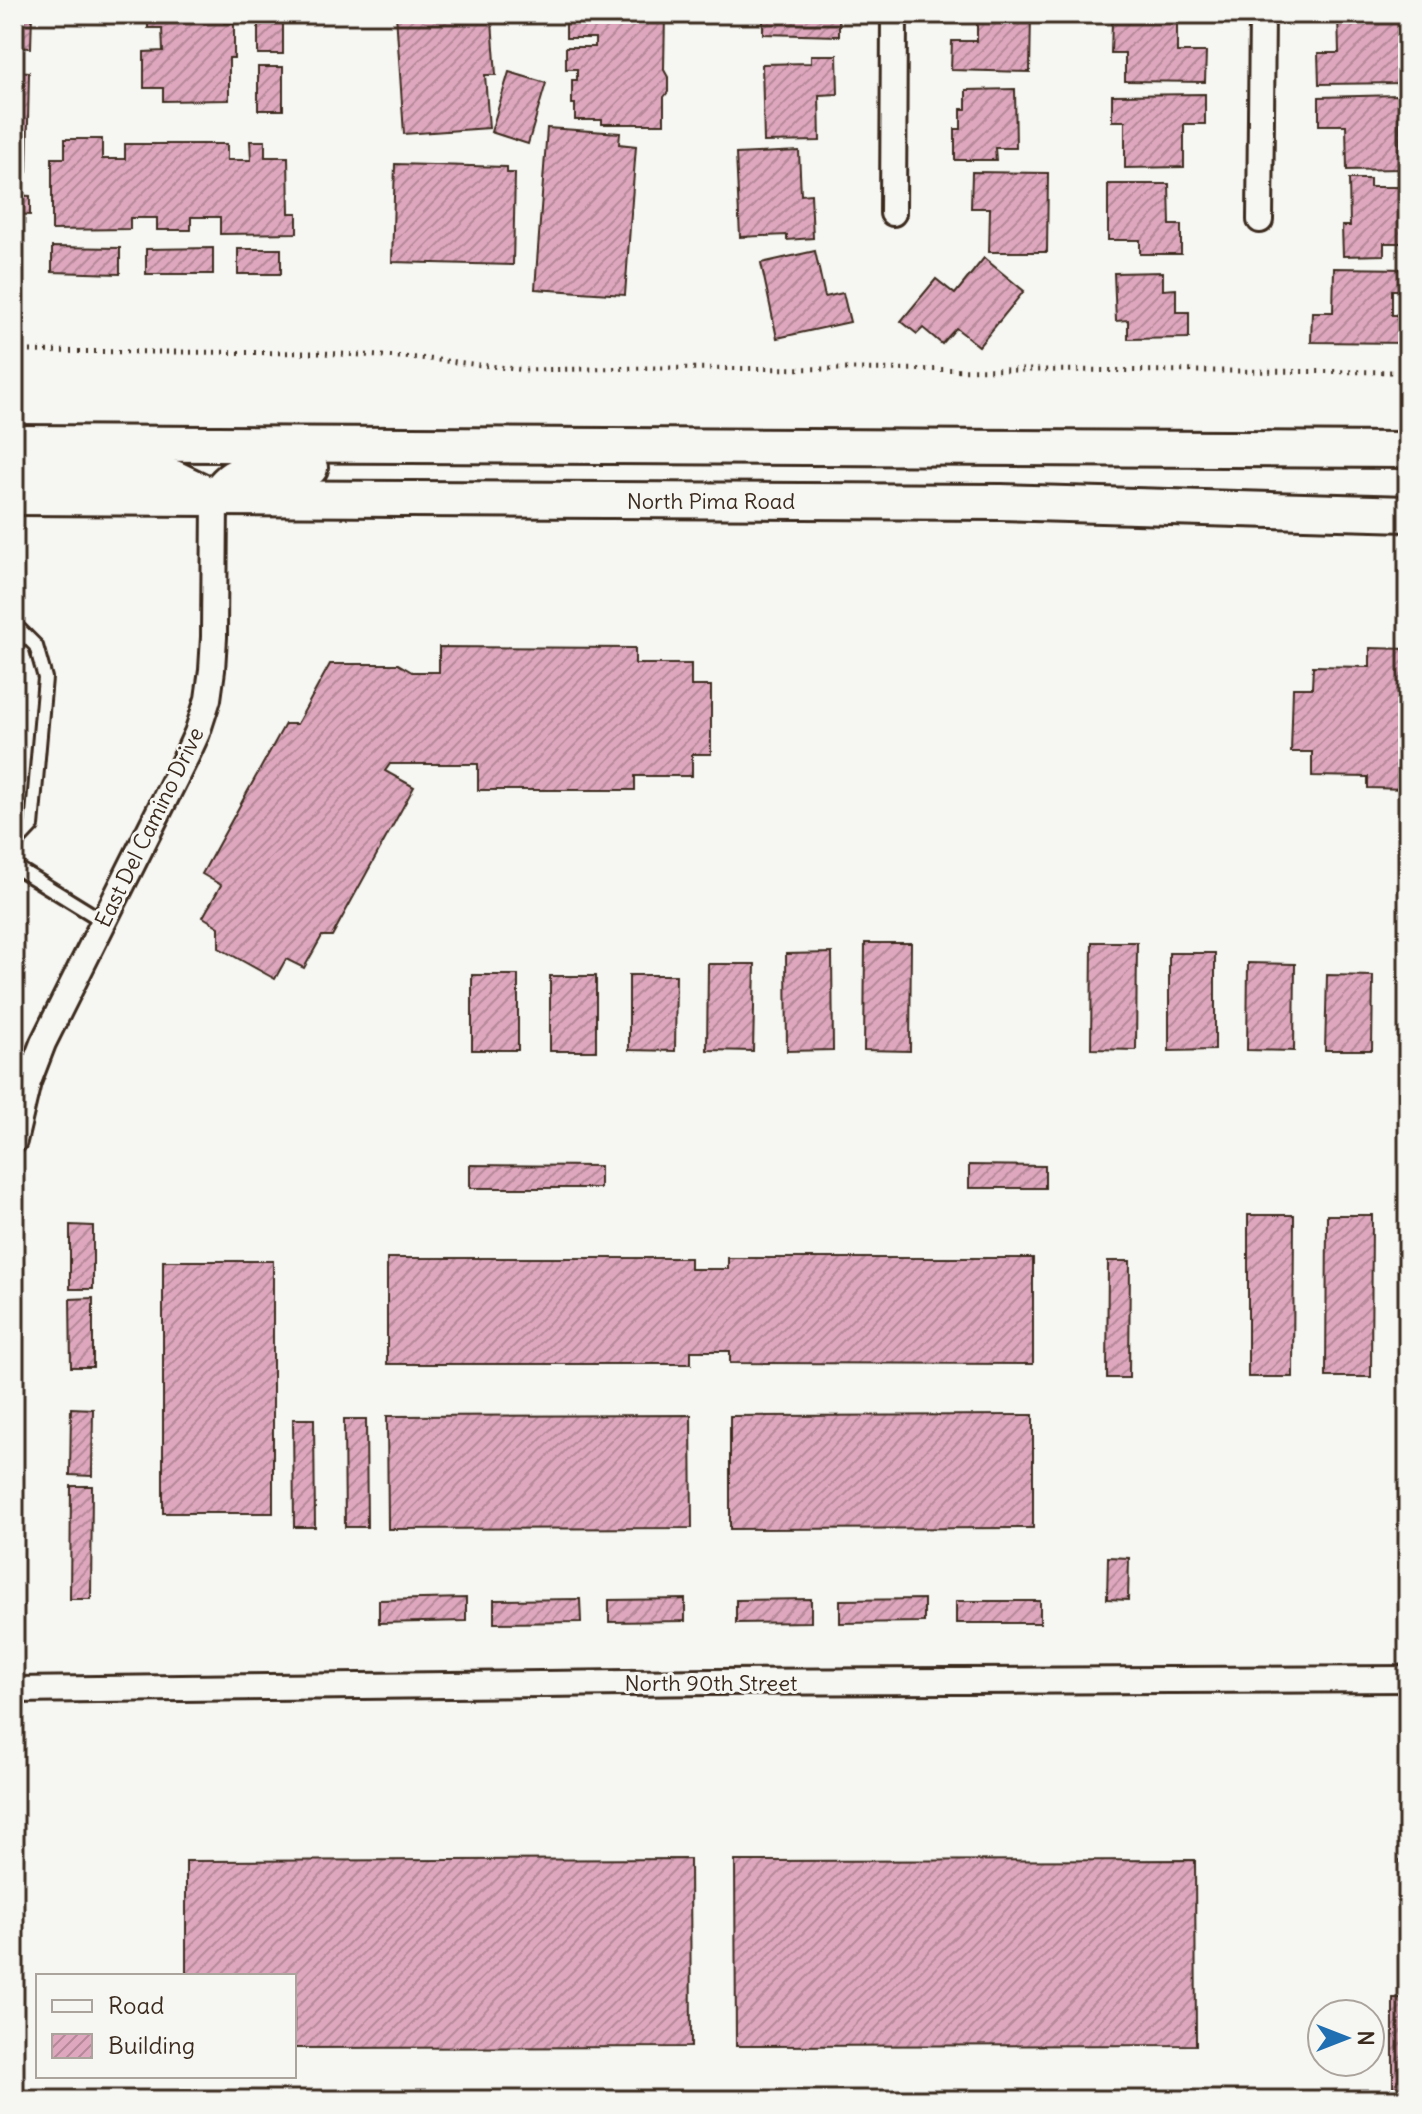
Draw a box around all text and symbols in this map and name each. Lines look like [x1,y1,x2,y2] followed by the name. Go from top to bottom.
[627,487,795,515] street label: North Pima Road
[88,722,210,932] street label: East Del Camino Drive
[625,1669,797,1697] street label: North 90th Street
[36,1974,296,2078] legend
[108,1990,164,2020] text: Road
[1306,1998,1386,2078] north arrow
[108,2030,195,2060] text: Building
[1352,2030,1380,2046] text: N

